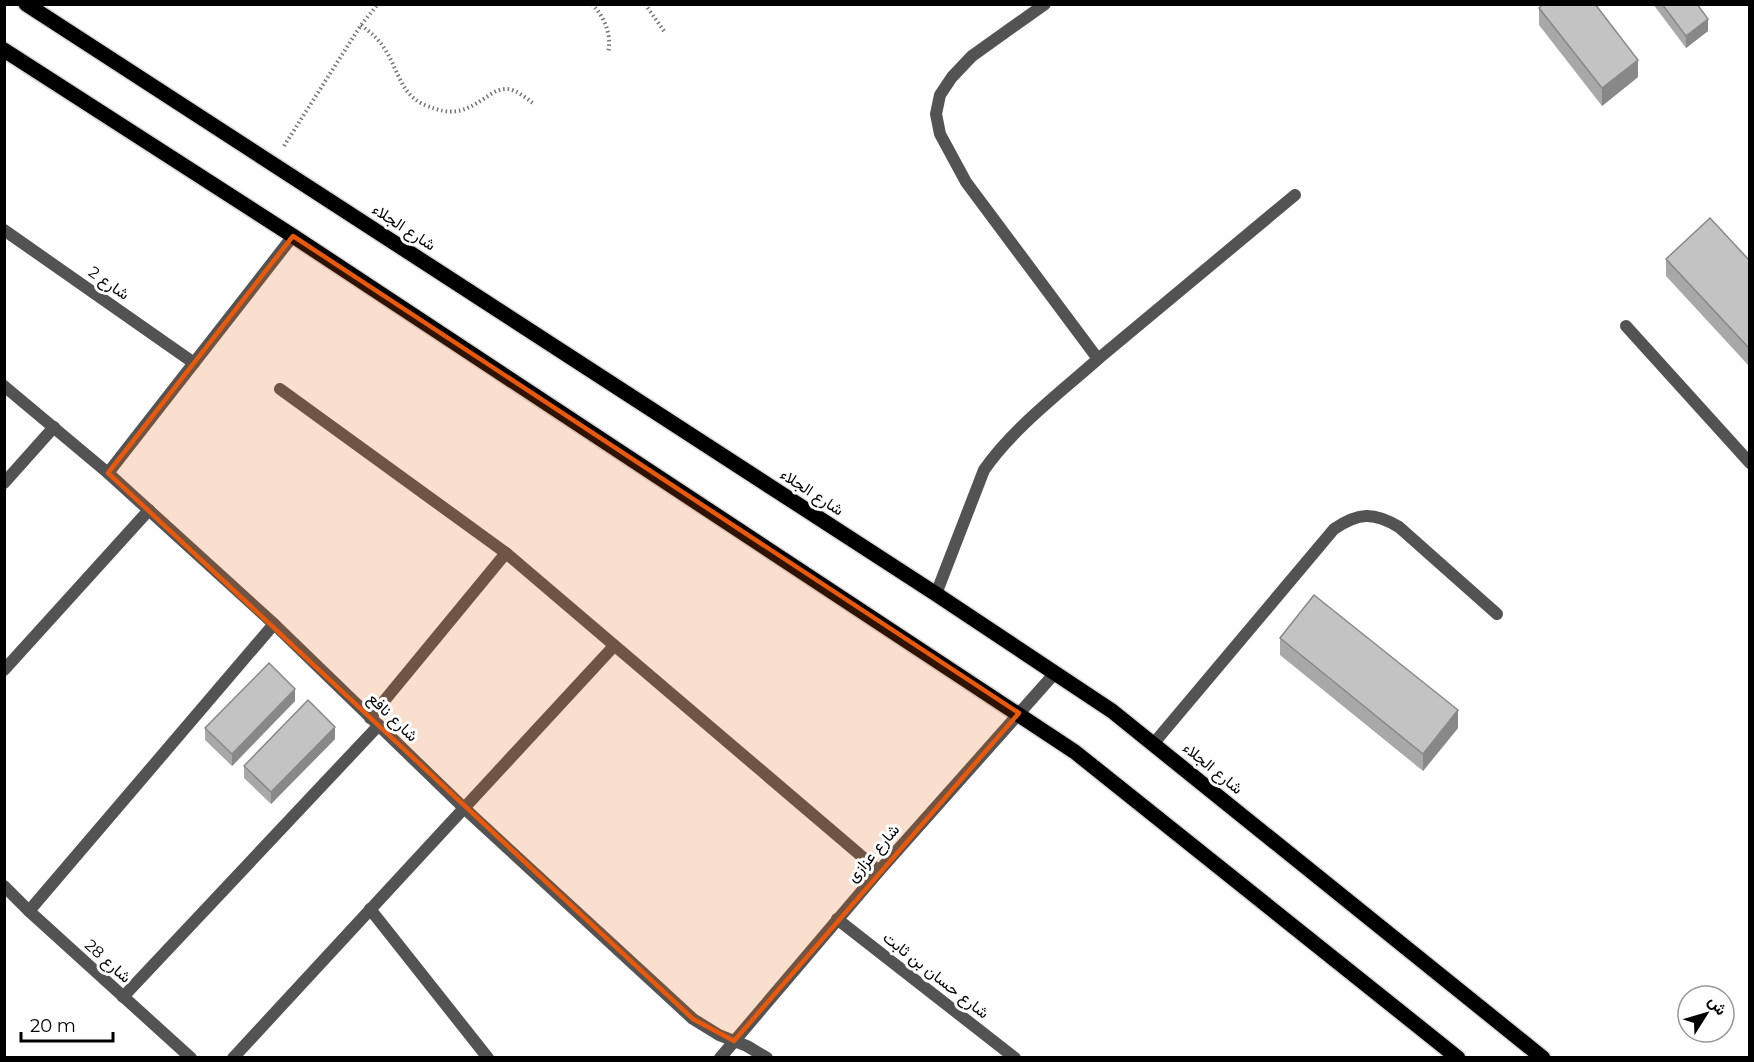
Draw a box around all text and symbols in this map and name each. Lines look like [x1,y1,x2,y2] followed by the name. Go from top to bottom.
[368,200,439,256] street label: شارع الجلاء
[84,262,133,305] street label: شارع 2
[776,465,847,521] street label: شارع الجلاء
[363,689,422,747] street label: شارع نافع
[1178,738,1247,800] street label: شارع الجلاء
[843,820,905,887] street label: شارع عزازى
[878,928,993,1024] street label: شارع حسان بن ثابت
[80,935,135,988] street label: شارع 28
[1676,984,1736,1044] north arrow
[1704,992,1731,1019] text: ش
[21,1005,112,1043] scale bar
[30,1015,76,1037] text: 20 m

